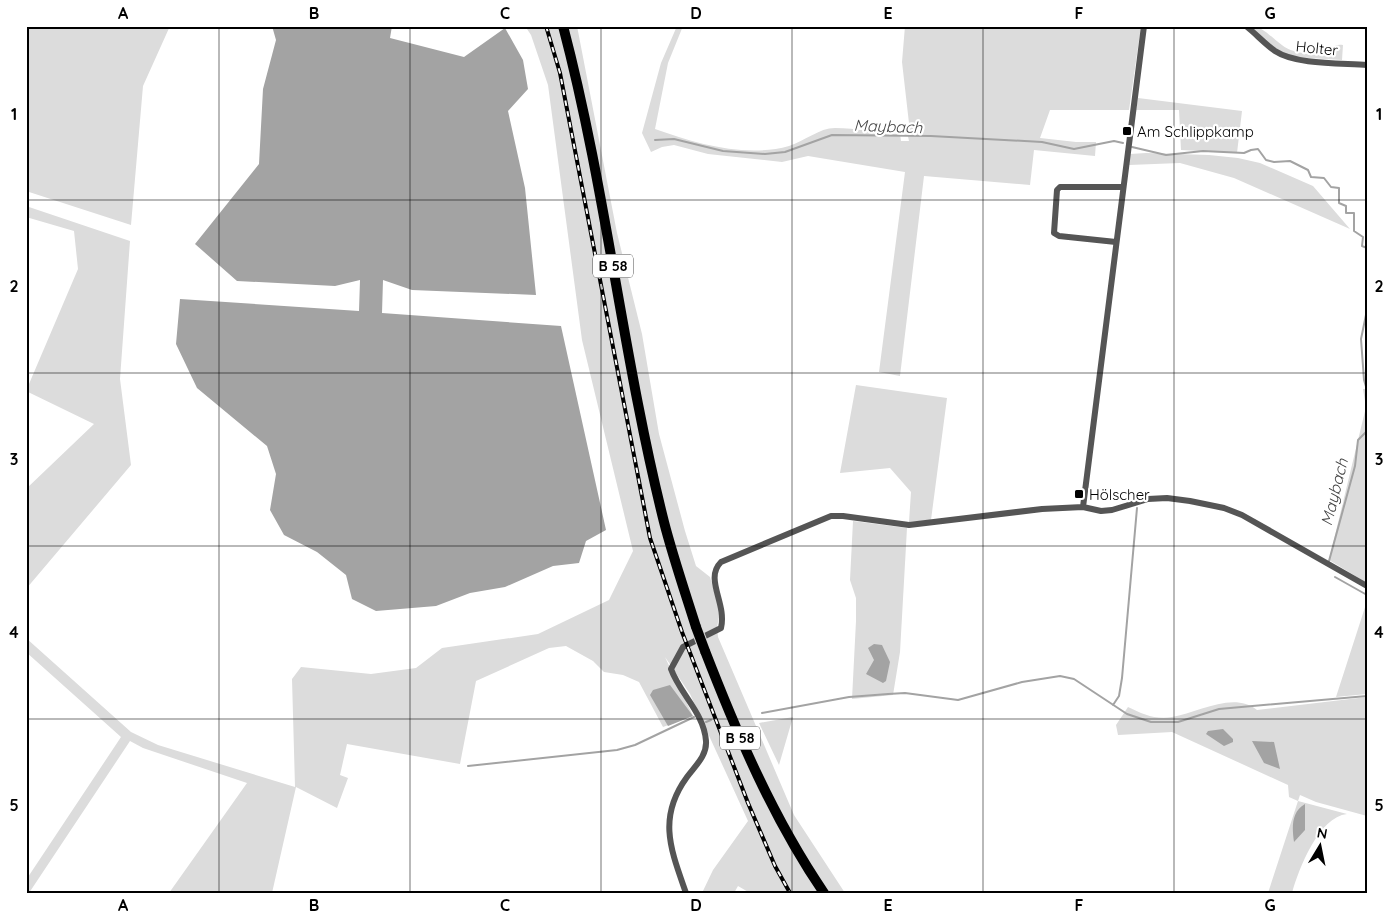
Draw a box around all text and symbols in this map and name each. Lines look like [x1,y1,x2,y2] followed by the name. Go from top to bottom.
[118,3,129,23] text: A
[309,3,319,23] text: B
[500,3,510,23] text: C
[690,3,702,23] text: D
[883,3,893,23] text: E
[1075,3,1084,23] text: F
[1264,3,1276,23] text: G
[1295,36,1339,60] street label: Holter
[11,104,17,124] text: 1
[1376,104,1382,124] text: 1
[853,115,924,137] water label: Maybach
[1137,122,1254,141] place label: Am Schlippkamp
[1121,125,1133,137] marker: Am Schlippkamp
[593,255,633,278] road number: B 58
[9,276,19,296] text: 2
[1374,276,1384,296] text: 2
[10,449,18,469] text: 3
[1375,449,1383,469] text: 3
[1316,455,1352,528] water label: Maybach
[1089,485,1150,504] place label: Hölscher
[1073,488,1085,500] marker: Hölscher
[9,622,19,642] text: 4
[1374,622,1384,642] text: 4
[720,726,760,750] road number: B 58
[9,795,19,815] text: 5
[1374,795,1384,815] text: 5
[1296,822,1346,872] north arrow
[1316,823,1329,843] text: N
[118,895,129,915] text: A
[309,895,319,915] text: B
[500,895,510,915] text: C
[690,895,702,915] text: D
[883,895,893,915] text: E
[1075,895,1084,915] text: F
[1264,895,1276,915] text: G

